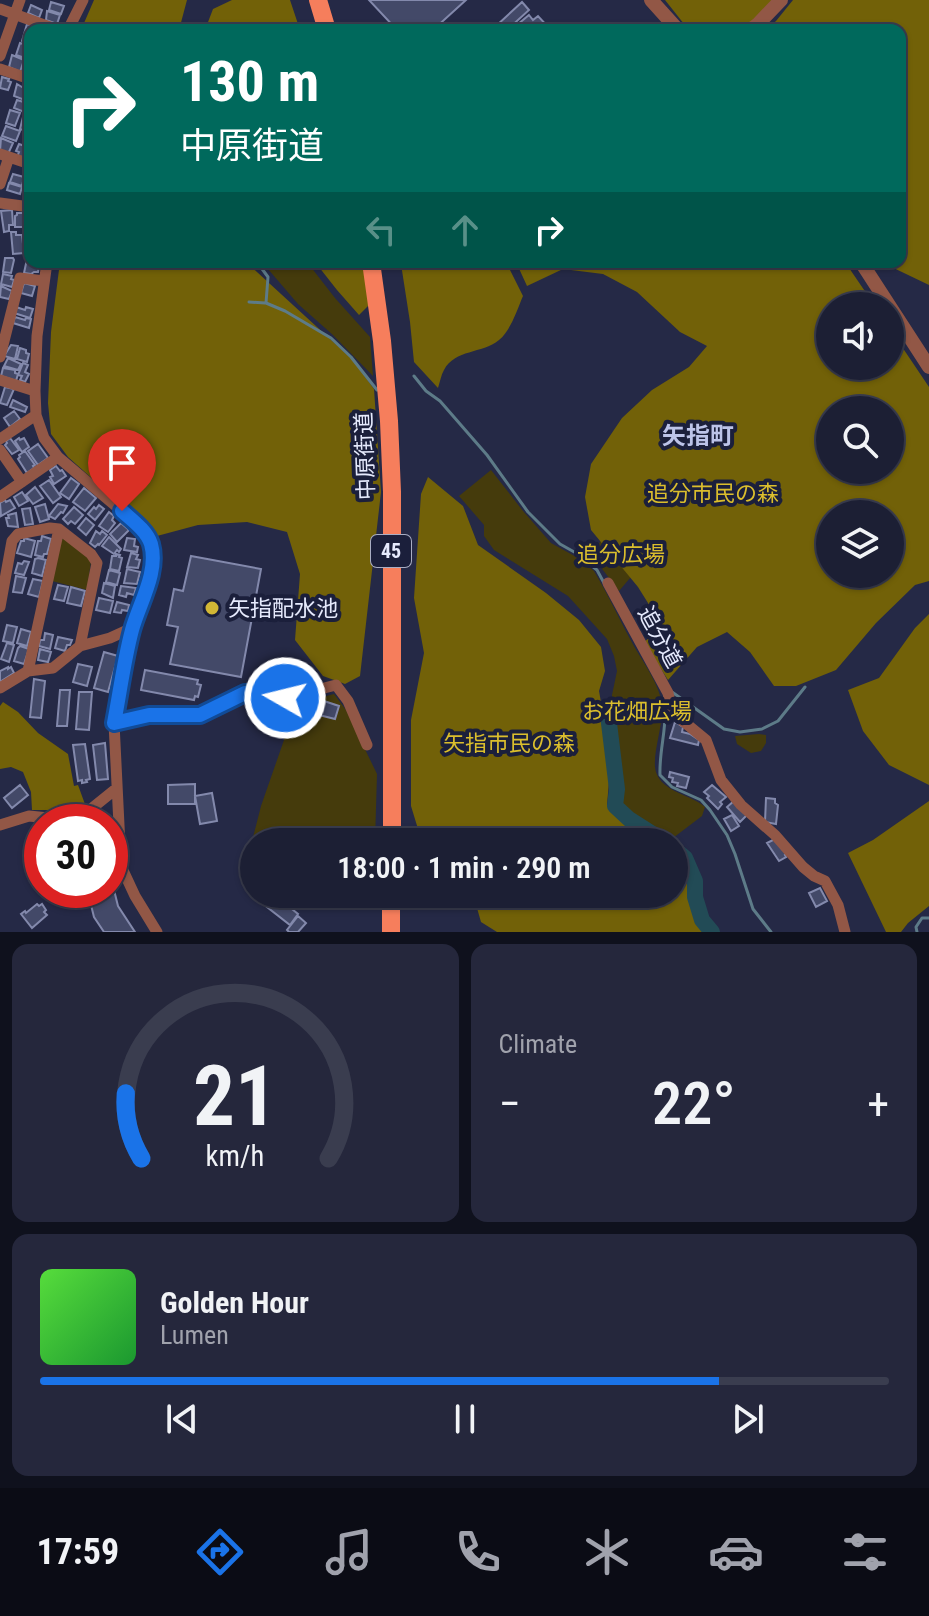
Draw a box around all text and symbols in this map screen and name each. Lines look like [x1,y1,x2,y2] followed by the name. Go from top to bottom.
[180,49,319,115] text: 130 m
[48,56,152,160] icon: right
[180,125,324,167] text: 中原街道
[359,208,403,252] icon: left
[443,208,487,252] icon: ahead
[527,208,571,252] icon: right
[816,292,904,588] map controls
[816,292,904,380] button: sound
[816,396,904,484] button: search
[351,412,379,500] street label: 中原街道
[662,422,734,450] district label: 矢指町
[88,429,156,511] pin
[100,441,144,485] icon: arrive
[647,481,779,506] park label: 追分市民の森
[816,500,904,588] button: layers
[371,535,411,567] road number: 45
[577,542,665,567] park label: 追分広場
[228,596,338,621] place label: 矢指配水池
[203,599,221,617] marker: 矢指配水池
[633,602,687,672] street label: 追分道
[243,656,327,740] position arrow
[582,699,692,724] park label: お花畑広場
[443,731,575,756] park label: 矢指市民の森
[24,804,128,908] speed limit sign: 30
[337,850,591,885] text: 18:00 · 1 min · 290 m
[499,1029,577,1059] text: Climate
[193,1048,277,1145] text: 21
[652,1068,736,1139] text: 22°
[499,1078,521,1130] text: −
[867,1078,889,1130] text: +
[206,1139,265,1173] text: km/h
[160,1285,309,1320] text: Golden Hour
[160,1320,229,1350] text: Lumen
[160,1397,204,1441] icon: previous
[443,1397,487,1441] icon: pause
[726,1397,770,1441] icon: next
[192,1524,248,1580] icon: directions
[321,1524,377,1580] icon: music
[450,1524,506,1580] icon: phone
[579,1524,635,1580] icon: climate
[708,1524,764,1580] icon: car
[837,1524,893,1580] icon: filters
[36,1531,119,1573] text: 17:59

